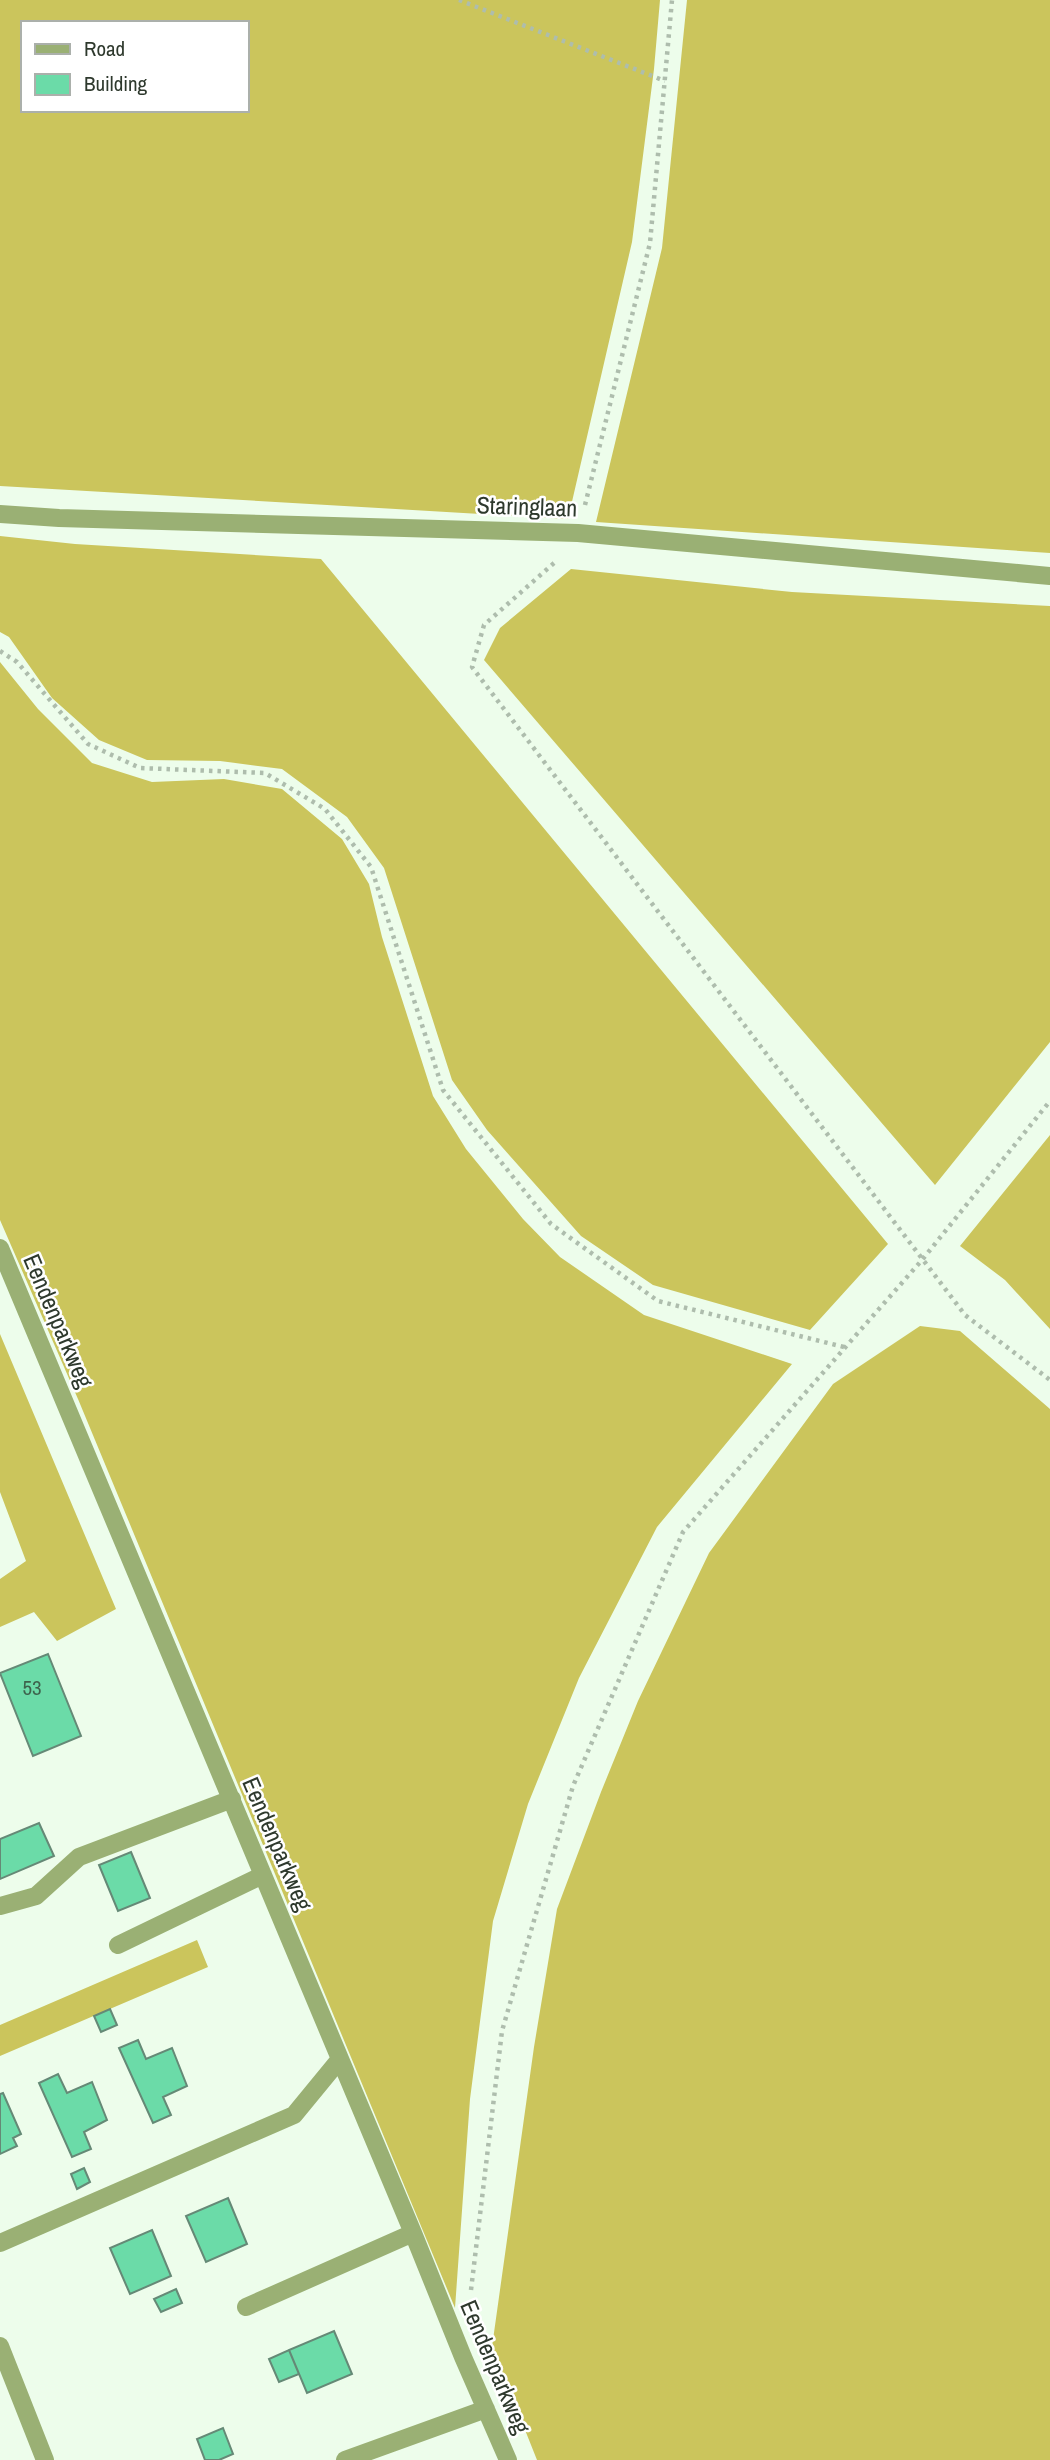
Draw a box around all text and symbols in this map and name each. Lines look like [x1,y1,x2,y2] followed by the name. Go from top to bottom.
[21,21,248,112] legend
[84,34,125,63] text: Road
[84,69,148,98] text: Building
[476,488,578,524] street label: Staringlaan
[16,1249,101,1392] street label: Eendenparkweg
[22,1673,42,1702] house number: 53
[235,1772,320,1915] street label: Eendenparkweg
[453,2295,538,2438] street label: Eendenparkweg

